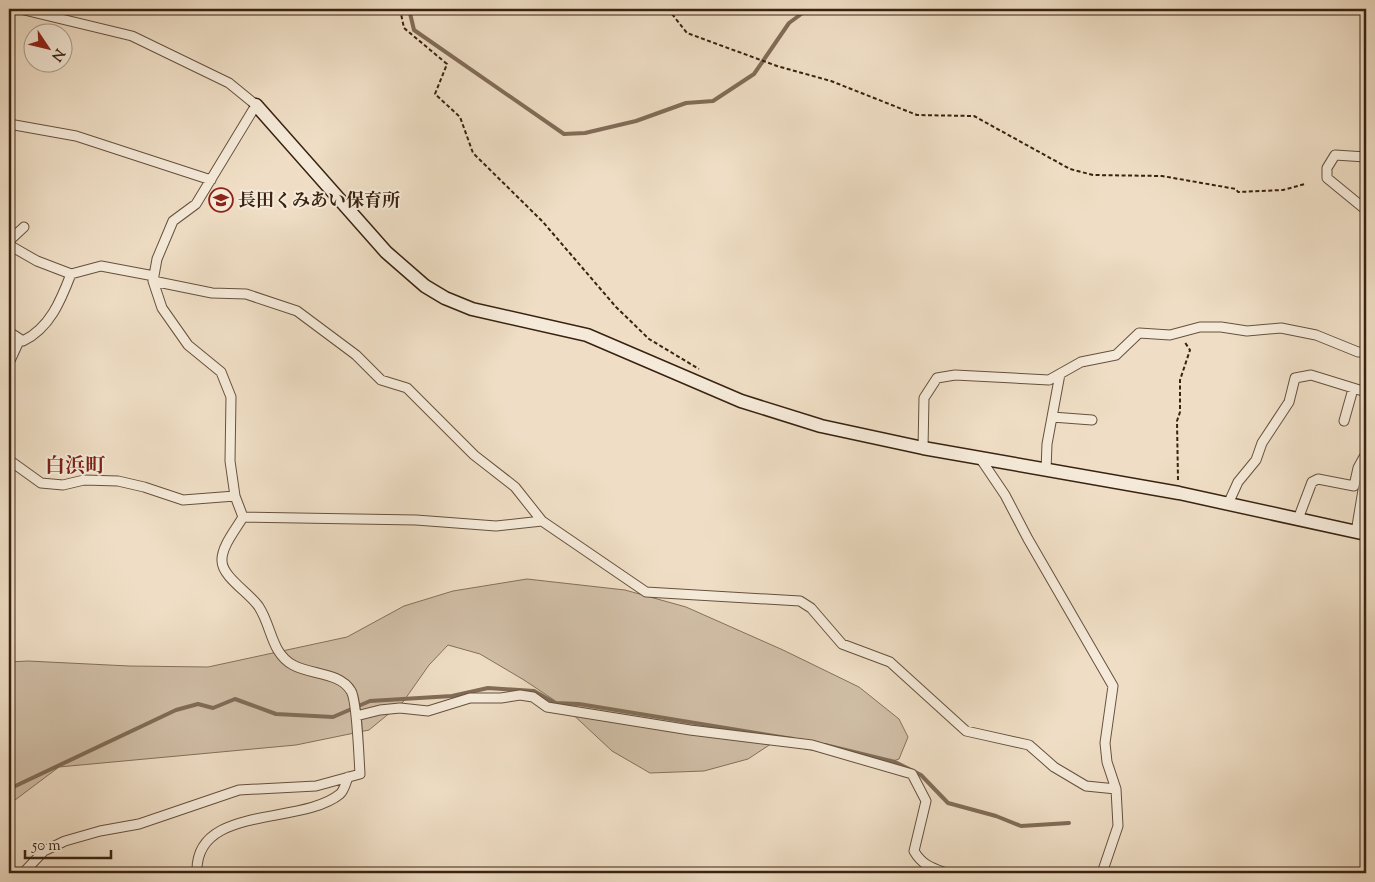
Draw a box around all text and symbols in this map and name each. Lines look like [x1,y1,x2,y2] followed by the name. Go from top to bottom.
[22,22,72,72] north arrow
[46,44,68,65] text: N
[208,187,234,213] school or university icon: 長田くみあい保育所
[238,189,400,215] place label: 長田くみあい保育所
[45,453,106,482] district label: 白浜町
[25,827,111,859] scale bar
[31,836,61,857] text: 50 m

